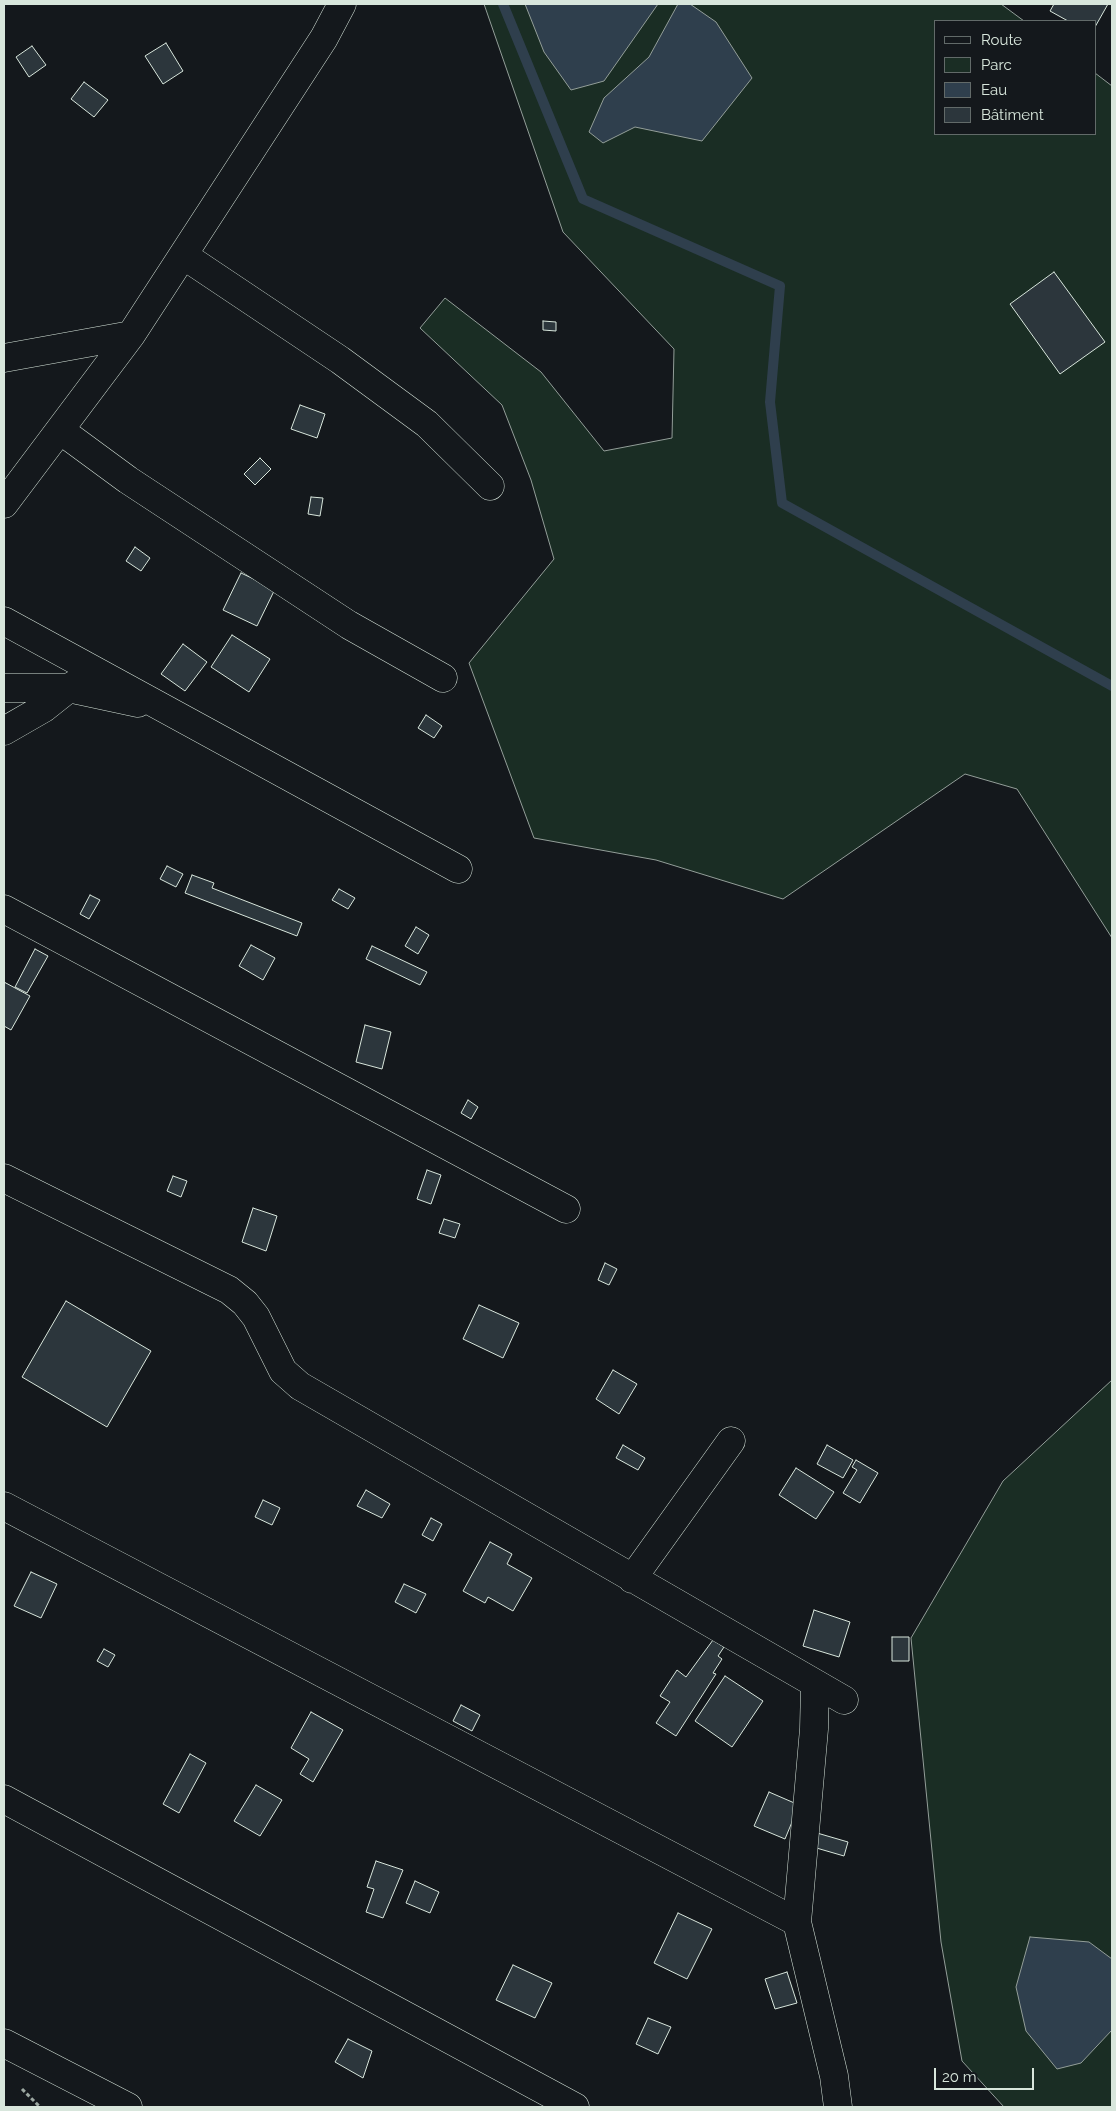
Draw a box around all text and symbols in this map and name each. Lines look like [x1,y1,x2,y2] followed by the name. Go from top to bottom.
[934,20,1096,135] legend
[981,31,1022,49] text: Route
[981,56,1012,74] text: Parc
[981,81,1007,99] text: Eau
[981,106,1044,124] text: Bâtiment
[936,2058,1036,2090] scale bar
[942,2068,977,2086] text: 20 m

